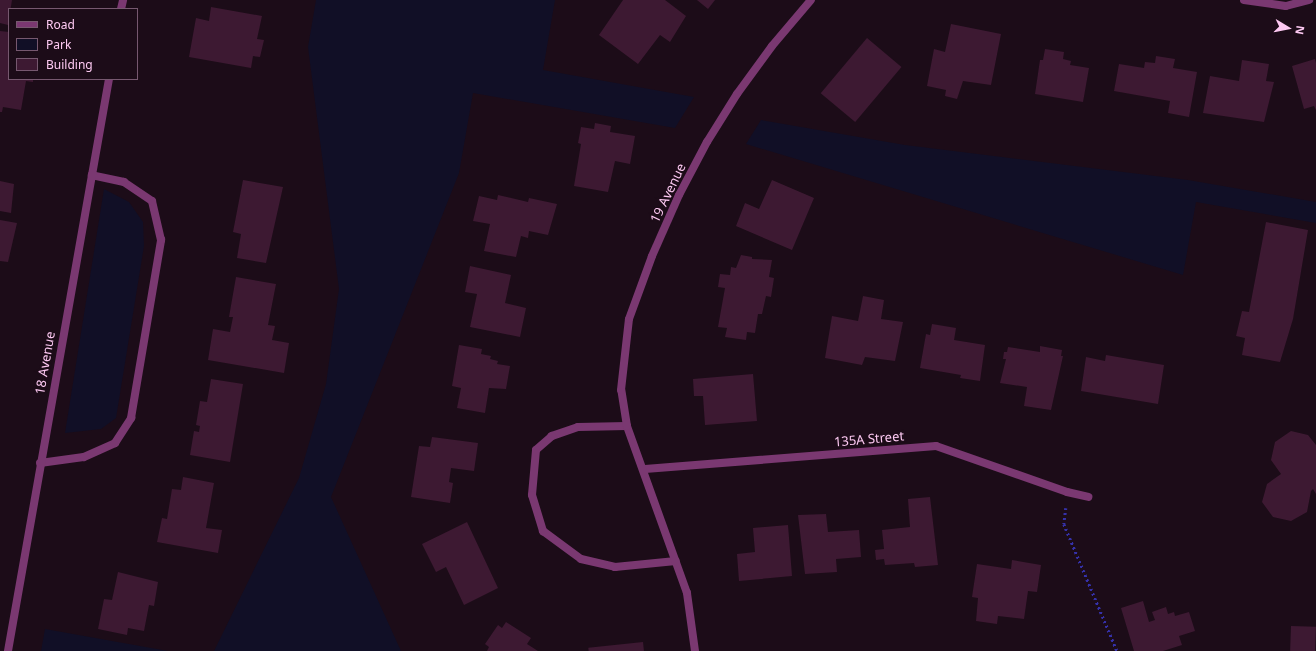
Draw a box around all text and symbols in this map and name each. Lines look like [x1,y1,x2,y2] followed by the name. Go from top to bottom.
[8,8,138,80] legend
[1268,8,1308,48] north arrow
[46,16,75,33] text: Road
[1292,24,1308,36] text: N
[46,36,71,53] text: Park
[46,56,93,73] text: Building
[647,161,689,225] street label: 19 Avenue
[32,330,58,396] street label: 18 Avenue
[833,428,905,450] street label: 135A Street

